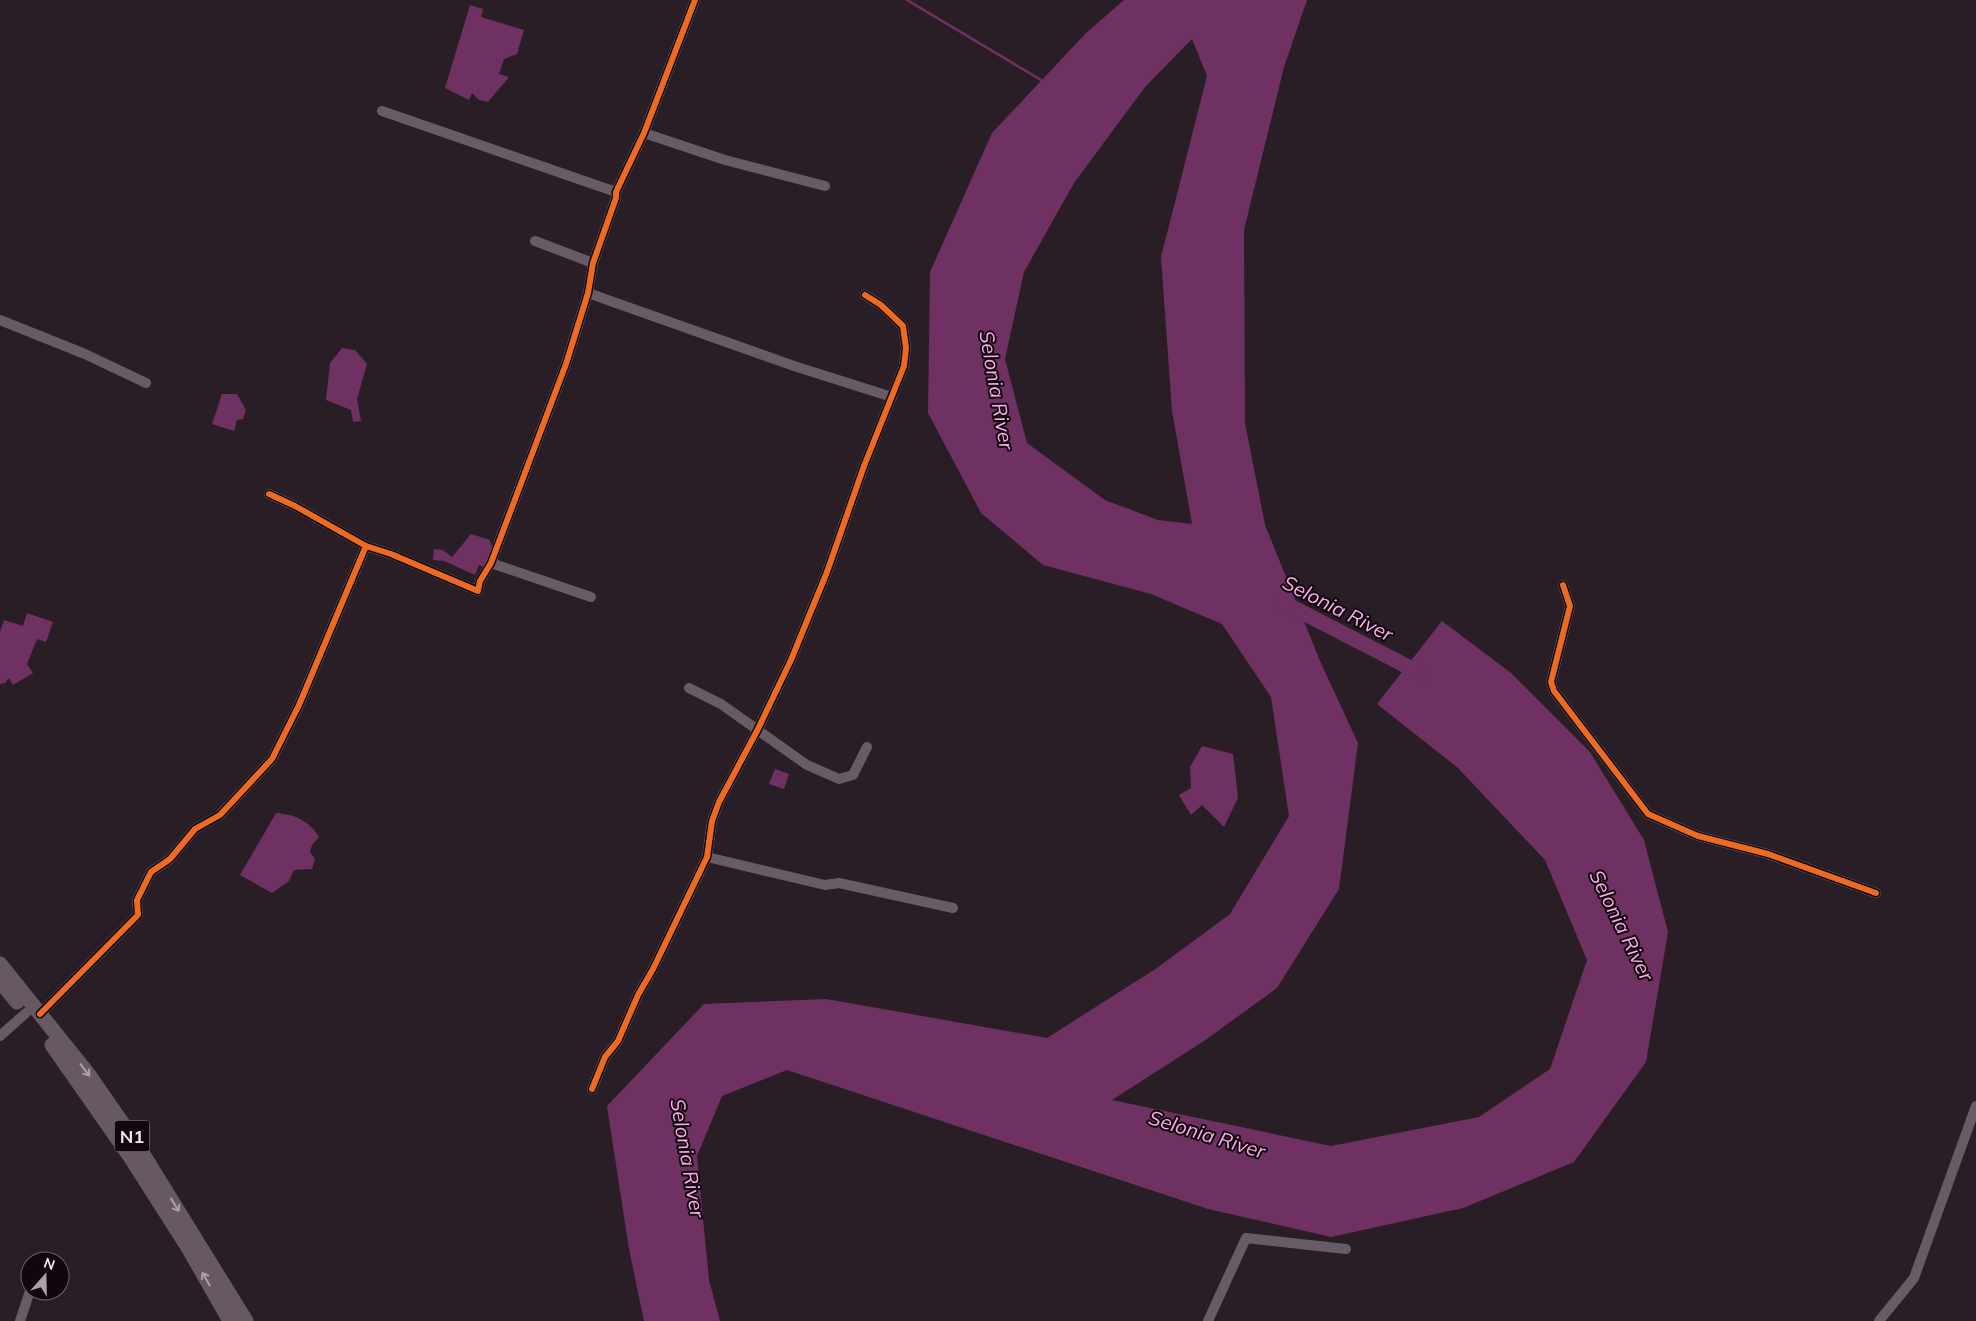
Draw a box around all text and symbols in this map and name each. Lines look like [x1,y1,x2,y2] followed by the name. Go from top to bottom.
[974,329,1020,452] water label: Selonia River
[1279,570,1398,647] water label: Selonia River
[1584,865,1660,985] water label: Selonia River
[80,1063,90,1077] one-way arrow
[665,1097,711,1220] water label: Selonia River
[1146,1104,1269,1164] water label: Selonia River
[114,1120,150,1152] road number: N1
[171,1198,181,1212] one-way arrow
[20,1251,70,1301] north arrow
[41,1254,57,1274] text: N
[200,1272,210,1286] one-way arrow

